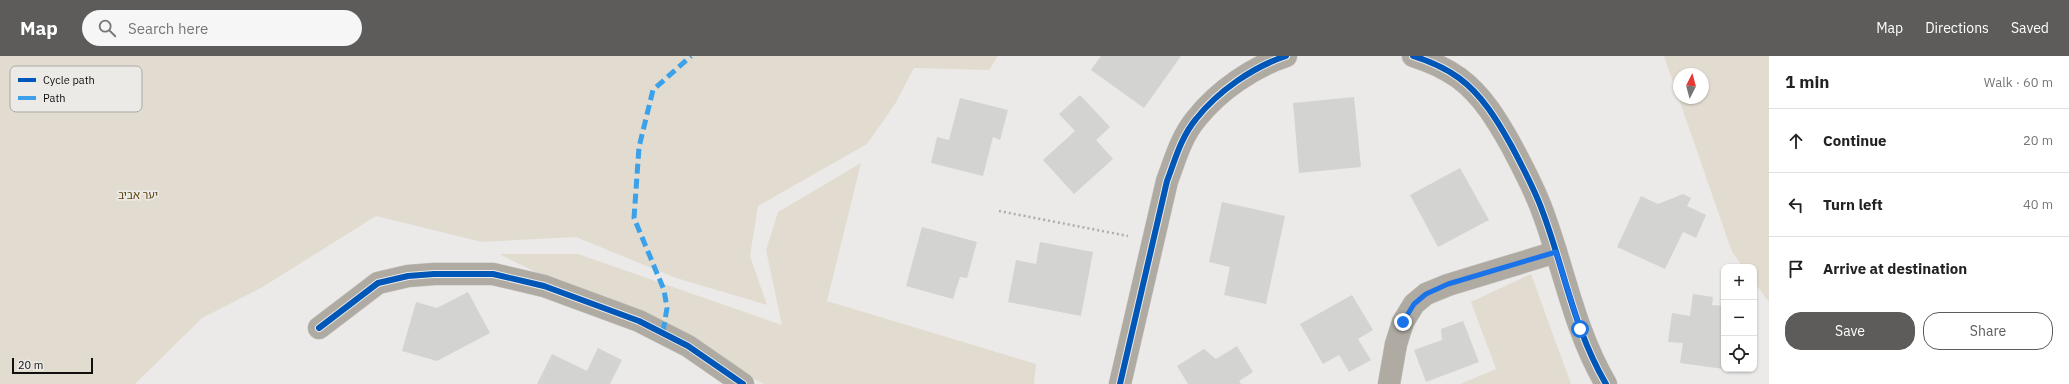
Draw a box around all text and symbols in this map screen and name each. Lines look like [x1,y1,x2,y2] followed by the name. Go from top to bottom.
[82,10,362,46] search box
[20,16,58,40] text: Map
[96,17,118,39] icon: search
[128,19,208,38] text: Search here
[1876,19,1903,37] text: Map
[1925,19,1989,37] text: Directions
[2011,19,2049,37] text: Saved
[10,66,142,112] legend
[1673,68,1709,104] north arrow
[1785,71,1829,93] text: 1 min
[43,73,95,87] text: Cycle path
[1984,74,2053,91] text: Walk · 60 m
[43,91,66,105] text: Path
[1785,130,1807,152] icon: ahead
[1823,131,1887,150] text: Continue
[2023,132,2053,149] text: 20 m
[118,188,158,202] park label: יער אביב
[1785,194,1807,216] icon: left
[1823,195,1883,214] text: Turn left
[2023,196,2053,213] text: 40 m
[1785,258,1807,280] icon: arrive
[1823,259,1967,278] text: Arrive at destination
[1721,264,1757,372] map controls
[1721,264,1757,300] button: +
[1721,300,1757,336] button: −
[1785,312,1915,350] button: Save
[1923,312,2053,350] button: Share
[1394,313,1412,331] route end
[1571,320,1589,338] route start
[1721,336,1757,372] button: locate
[12,356,93,375] scale bar
[18,358,43,372] text: 20 m

